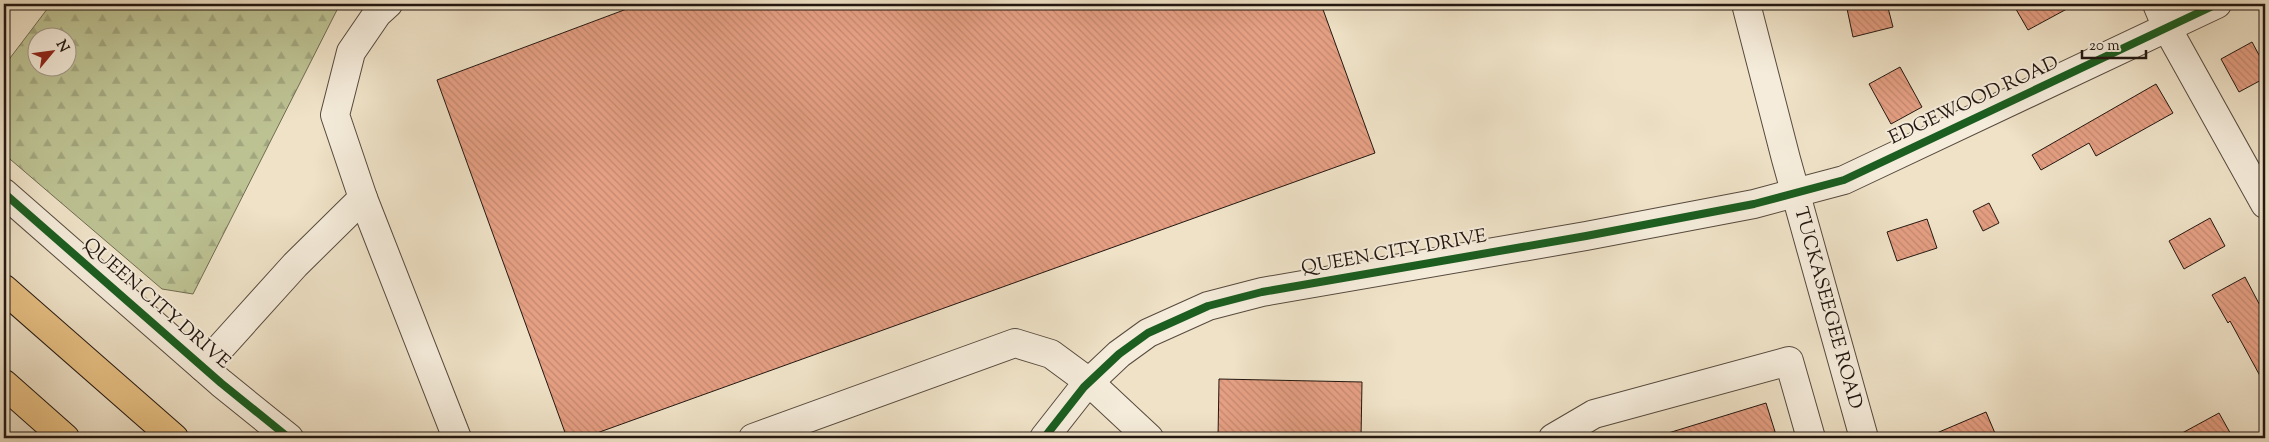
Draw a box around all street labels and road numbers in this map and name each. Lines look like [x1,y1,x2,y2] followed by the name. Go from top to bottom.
[1885,50,2063,152] street label: EDGEWOOD ROAD
[1787,204,1869,412] street label: TUCKASEEGEE ROAD
[1299,223,1489,283] street label: QUEEN CITY DRIVE
[76,232,236,376] street label: QUEEN CITY DRIVE

